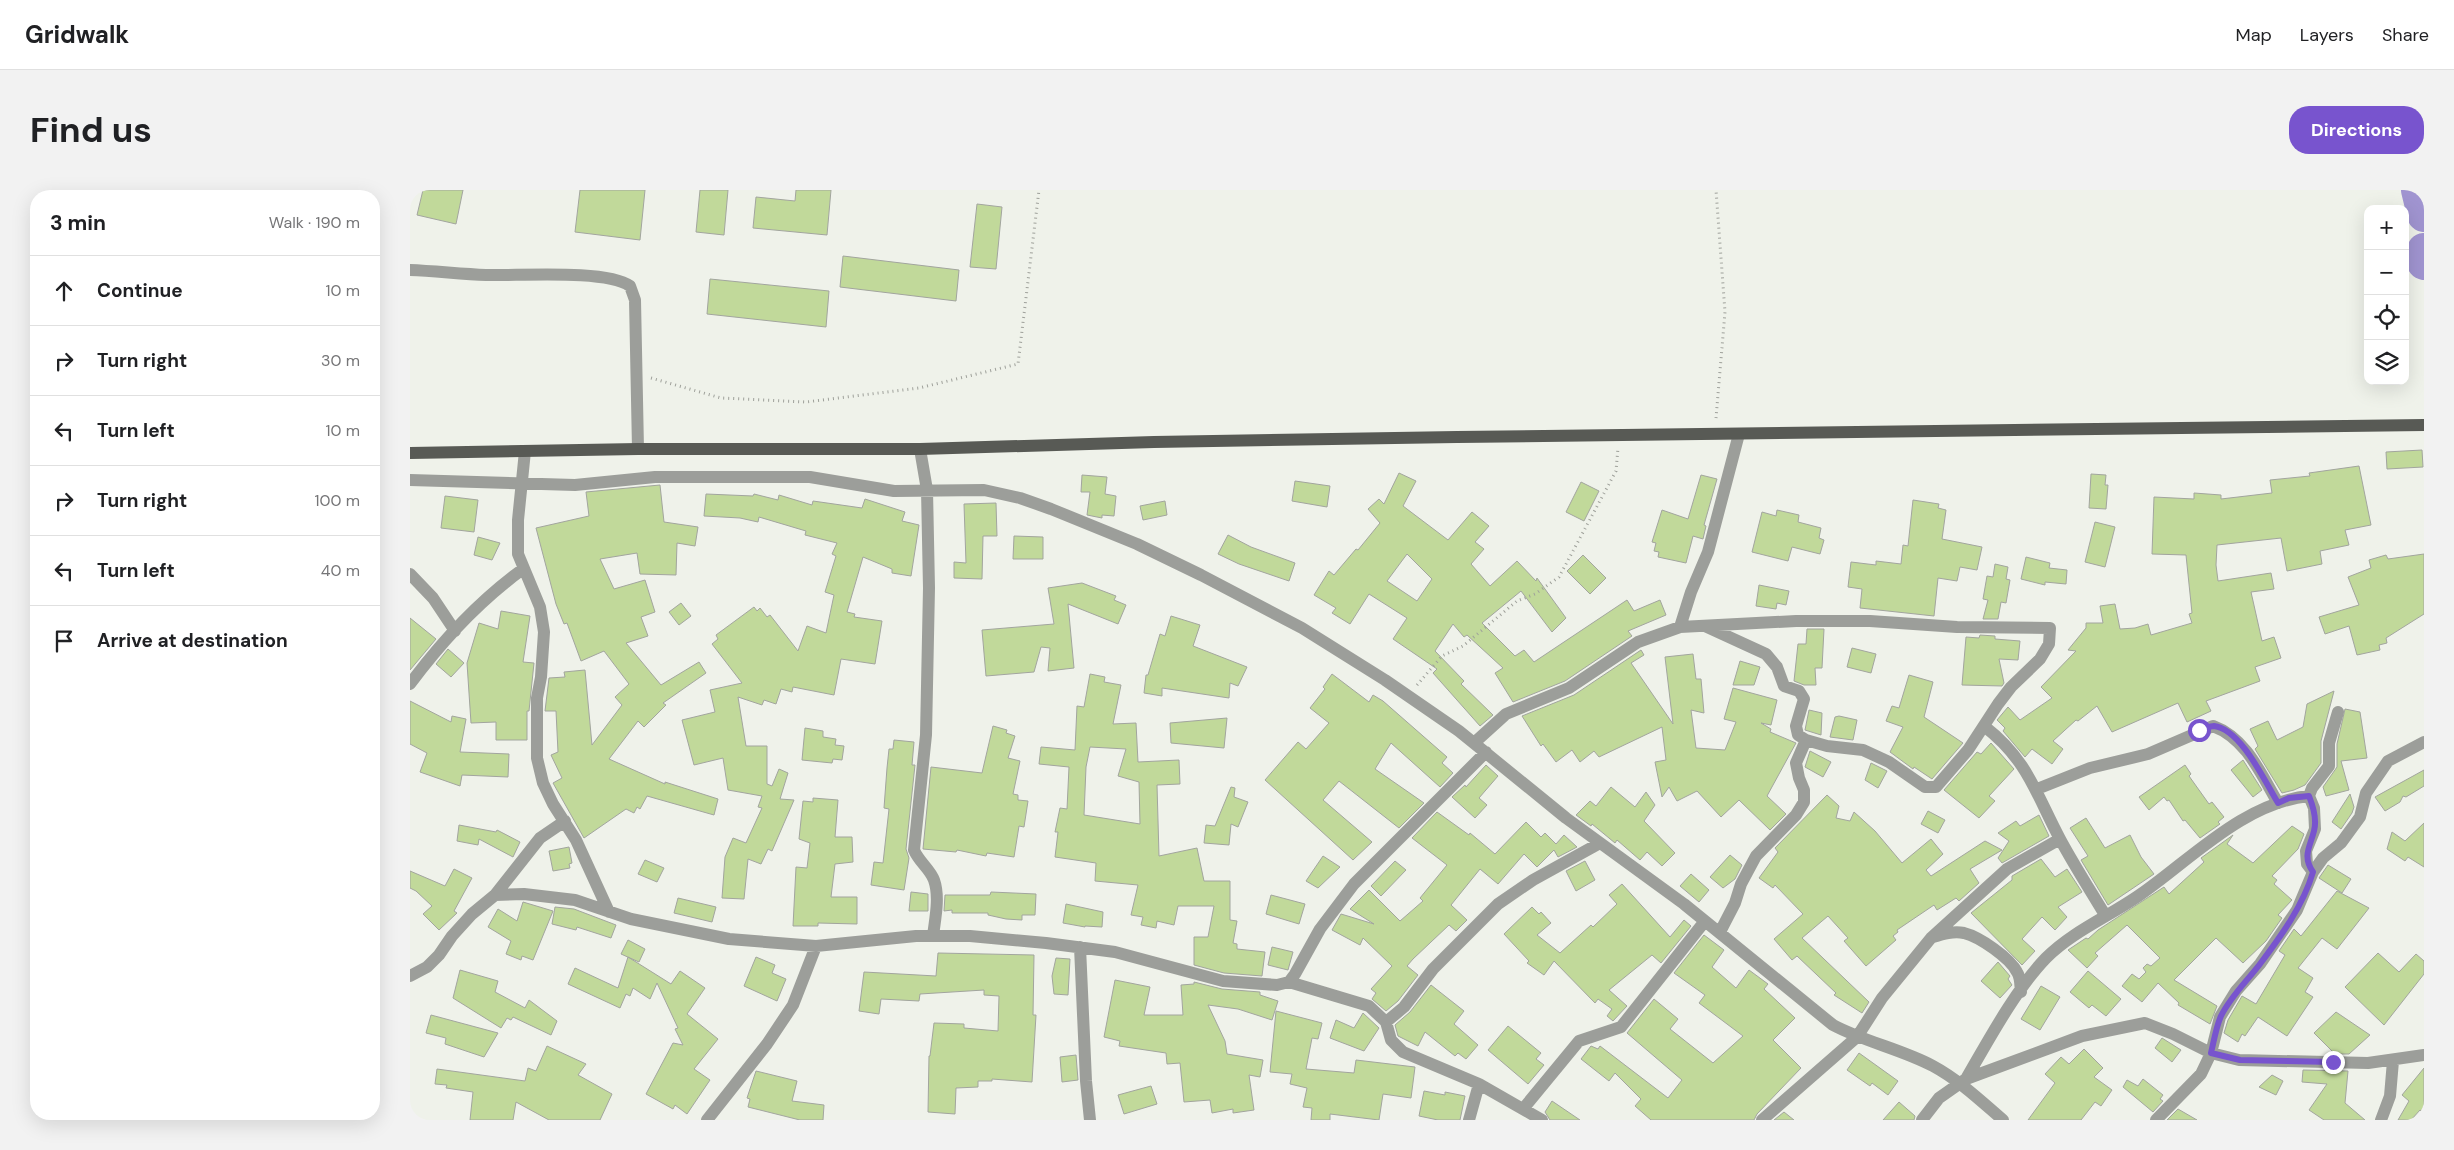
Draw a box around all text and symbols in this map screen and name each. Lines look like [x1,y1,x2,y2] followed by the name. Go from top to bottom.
[25,19,129,50] text: Gridwalk
[2236,23,2272,47] text: Map
[2300,23,2354,47] text: Layers
[2382,23,2429,47] text: Share
[2289,106,2424,154] button: Directions
[30,107,152,153] text: Find us
[2364,205,2409,385] map controls
[2364,205,2409,250] button: +
[50,209,106,237] text: 3 min
[269,212,360,233] text: Walk · 190 m
[2364,250,2409,295] button: −
[50,277,78,305] icon: ahead
[97,278,183,303] text: Continue
[326,280,360,301] text: 10 m
[2364,295,2409,340] button: locate
[2364,340,2409,385] button: layers
[50,347,78,375] icon: right
[97,348,187,373] text: Turn right
[321,350,360,371] text: 30 m
[50,417,78,445] icon: left
[97,418,175,443] text: Turn left
[326,420,360,441] text: 10 m
[50,487,78,515] icon: right
[97,488,187,513] text: Turn right
[315,490,360,511] text: 100 m
[50,557,78,585] icon: left
[97,558,175,583] text: Turn left
[321,560,360,581] text: 40 m
[50,627,78,655] icon: arrive
[97,628,288,653] text: Arrive at destination
[2188,719,2211,742] route start
[2322,1051,2345,1074] route end

